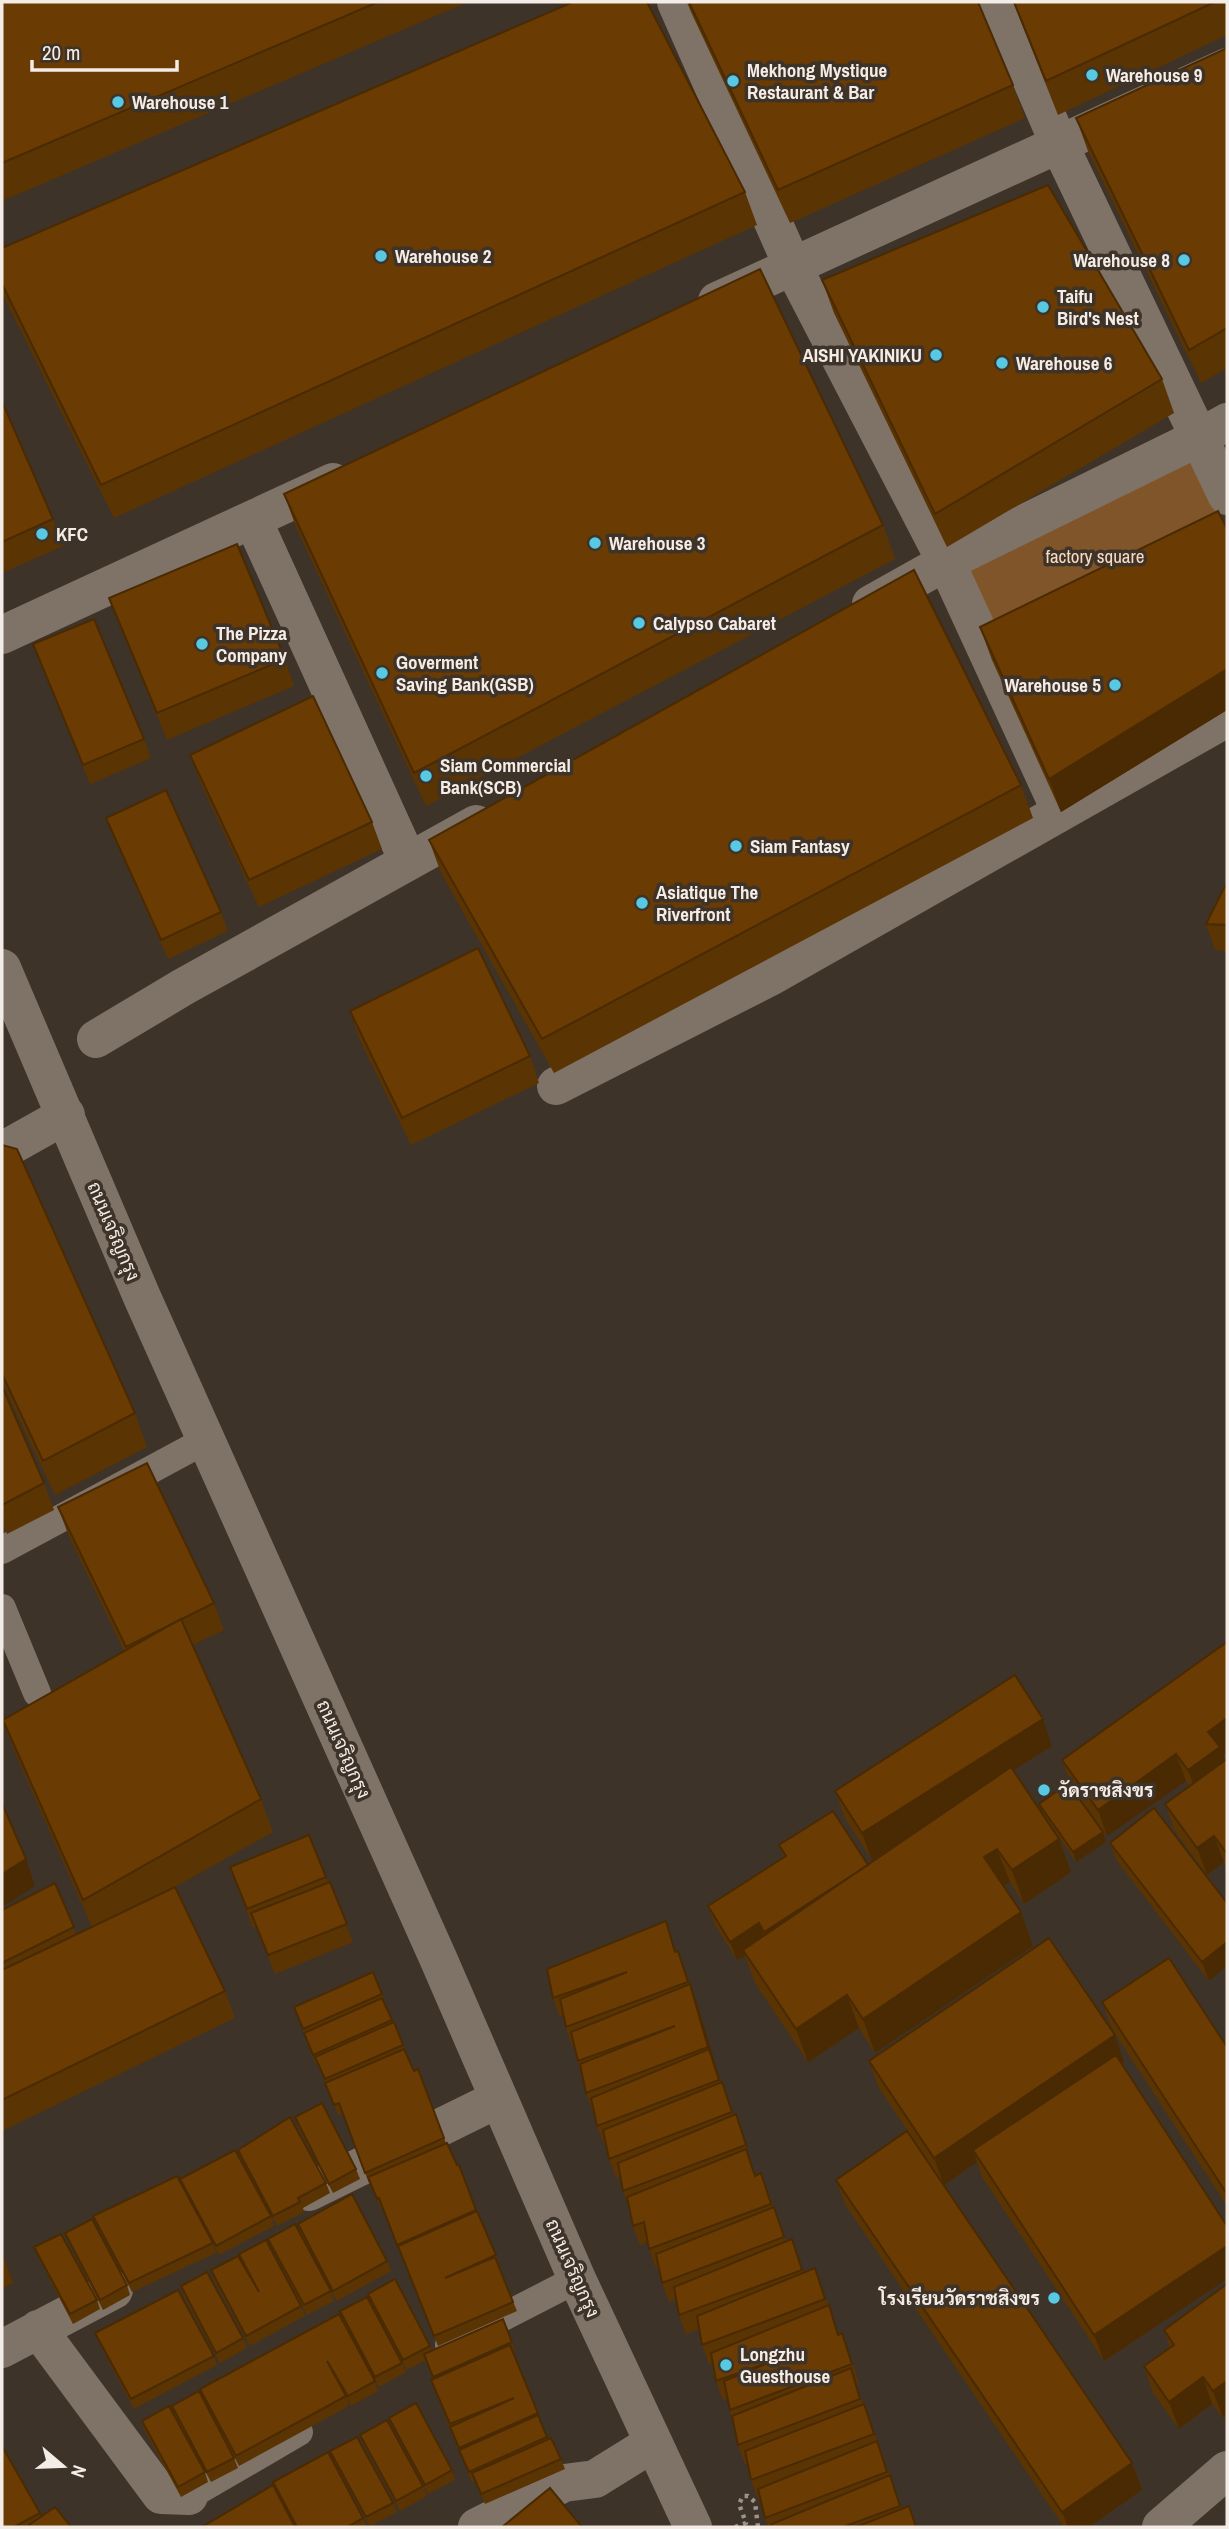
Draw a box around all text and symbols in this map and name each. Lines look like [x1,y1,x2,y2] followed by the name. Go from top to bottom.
[32,28,177,72] scale bar
[42,38,80,67] text: 20 m
[747,57,888,105] place label: Mekhong Mystique Restaurant & Bar
[1106,62,1203,88] place label: Warehouse 9
[1084,67,1100,83] marker: Warehouse 9
[725,73,741,89] marker: Mekhong Mystique Restaurant & Bar
[132,89,229,115] place label: Warehouse 1
[110,94,126,110] marker: Warehouse 1
[395,243,492,269] place label: Warehouse 2
[1074,247,1170,273] place label: Warehouse 8
[373,248,389,264] marker: Warehouse 2
[1176,252,1192,268] marker: Warehouse 8
[1057,283,1139,331] place label: Taifu Bird's Nest
[1035,299,1051,315] marker: Taifu Bird's Nest
[803,342,922,368] place label: AISHI YAKINIKU
[928,347,944,363] marker: AISHI YAKINIKU
[1016,350,1113,376] place label: Warehouse 6
[994,355,1010,371] marker: Warehouse 6
[56,521,88,547] place label: KFC
[34,526,50,542] marker: KFC
[609,530,706,556] place label: Warehouse 3
[587,535,603,551] marker: Warehouse 3
[1046,543,1144,569] park label: factory square
[653,610,776,636] place label: Calypso Cabaret
[631,615,647,631] marker: Calypso Cabaret
[216,620,287,668] place label: The Pizza Company
[194,636,210,652] marker: The Pizza Company
[396,649,534,697] place label: Goverment Saving Bank(GSB)
[374,665,390,681] marker: Goverment Saving Bank(GSB)
[1005,672,1101,698] place label: Warehouse 5
[1107,677,1123,693] marker: Warehouse 5
[440,752,571,800] place label: Siam Commercial Bank(SCB)
[418,768,434,784] marker: Siam Commercial Bank(SCB)
[750,833,850,859] place label: Siam Fantasy
[728,838,744,854] marker: Siam Fantasy
[656,879,758,927] place label: Asiatique The Riverfront
[634,895,650,911] marker: Asiatique The Riverfront
[81,1177,147,1285] street label: ถนนเจริญกรุง
[311,1696,377,1802] street label: ถนนเจริญกรุง
[1058,1777,1153,1803] place label: วัดราชสิงขร
[1036,1782,1052,1798] marker: วัดราชสิงขร
[540,2215,606,2321] street label: ถนนเจริญกรุง
[878,2285,1040,2311] place label: โรงเรียนวัดราชสิงขร
[1046,2290,1062,2306] marker: โรงเรียนวัดราชสิงขร
[740,2341,830,2389] place label: Longzhu Guesthouse
[718,2357,734,2373] marker: Longzhu Guesthouse
[28,2431,98,2501] north arrow
[65,2462,93,2481] text: N

